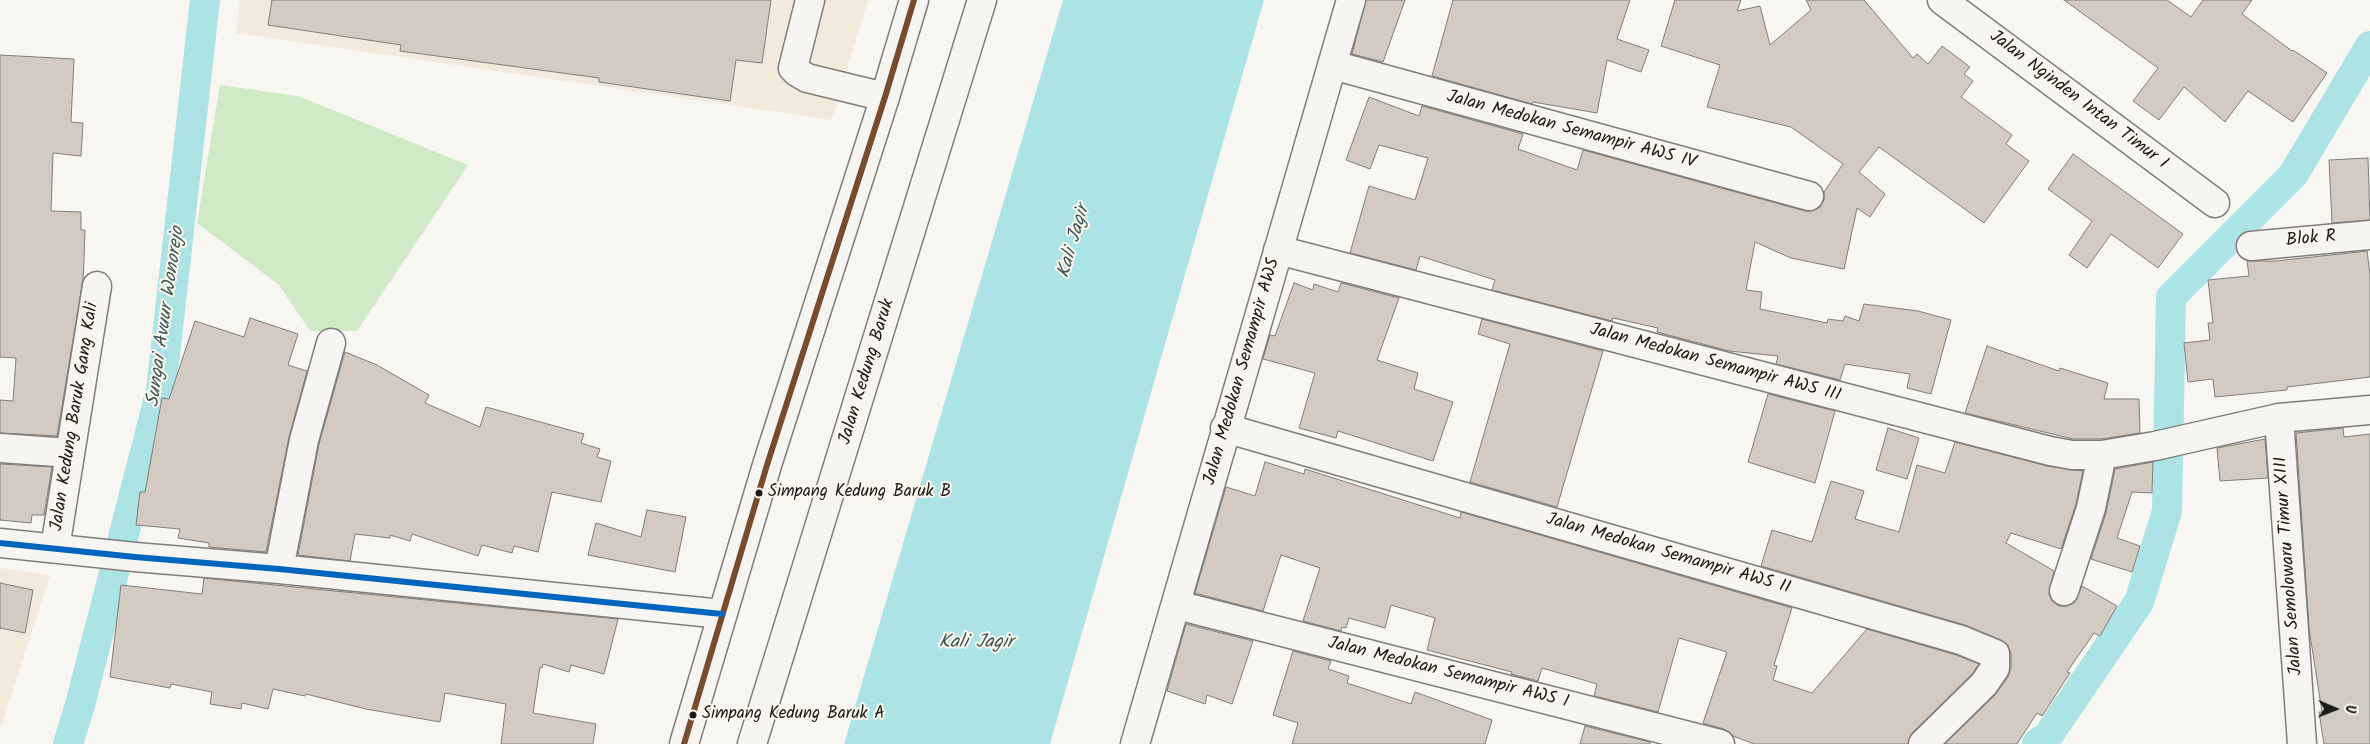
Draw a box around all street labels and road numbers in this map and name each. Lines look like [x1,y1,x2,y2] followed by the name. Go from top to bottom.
[1984,27,2172,175] street label: Jalan Nginden Intan Timur I
[1444,87,1698,175] street label: Jalan Medokan Semampir AWS IV
[2285,227,2337,253] street label: Blok R
[1200,256,1286,488] street label: Jalan Medokan Semampir AWS
[836,297,900,447] street label: Jalan Kedung Baruk
[47,301,105,533] street label: Jalan Kedung Baruk Gang Kali
[1587,320,1843,408] street label: Jalan Medokan Semampir AWS III
[2272,456,2308,676] street label: Jalan Semolowaru Timur XIII
[1543,510,1793,600] street label: Jalan Medokan Semampir AWS II
[1325,634,1571,714] street label: Jalan Medokan Semampir AWS I

